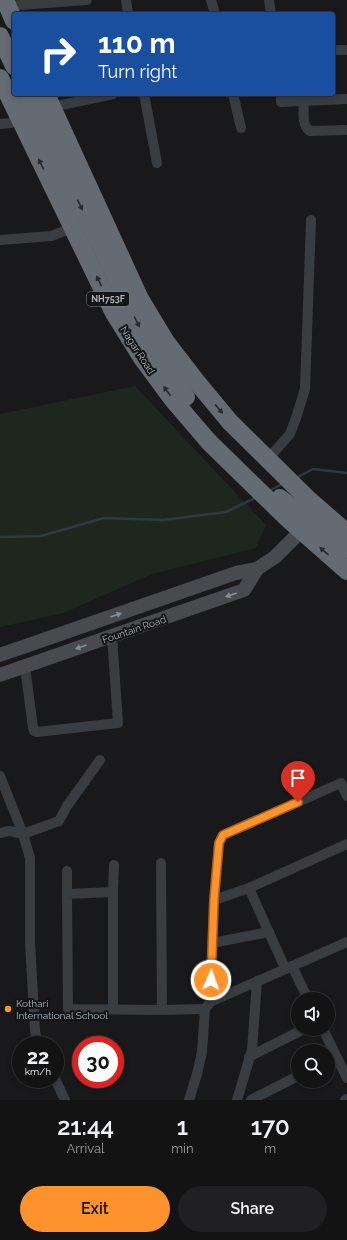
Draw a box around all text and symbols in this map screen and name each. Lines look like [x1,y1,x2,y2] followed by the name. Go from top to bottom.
[98,27,176,60] text: 110 m
[32,28,84,80] icon: right
[98,61,177,82] text: Turn right
[38,158,44,170] one-way arrow
[77,199,83,211] one-way arrow
[96,275,102,286] one-way arrow
[87,292,129,306] road number: NH753F
[134,316,140,327] one-way arrow
[118,324,157,376] street label: Nagar Road
[163,386,171,396] one-way arrow
[214,403,223,414] one-way arrow
[319,546,329,556] one-way arrow
[224,592,236,598] one-way arrow
[111,612,123,618] one-way arrow
[101,613,167,646] street label: Fountain Road
[75,644,87,650] one-way arrow
[281,761,315,802] pin
[287,767,309,789] icon: arrive
[190,959,232,1001] position arrow
[291,992,335,1088] map controls
[291,992,335,1036] button: sound
[16,998,108,1021] place label: Kothari International School
[3,1004,13,1014] marker: Kothari International School
[72,1036,124,1088] speed limit sign: 30
[291,1044,335,1088] button: search
[27,1045,49,1069] text: 22
[25,1066,51,1077] text: km/h
[57,1112,114,1141] text: 21:44
[177,1112,188,1141] text: 1
[251,1112,290,1141] text: 170
[67,1141,105,1156] text: Arrival
[171,1141,194,1156] text: min
[264,1141,276,1156] text: m
[20,1186,170,1232] button: Exit
[178,1186,327,1232] button: Share

